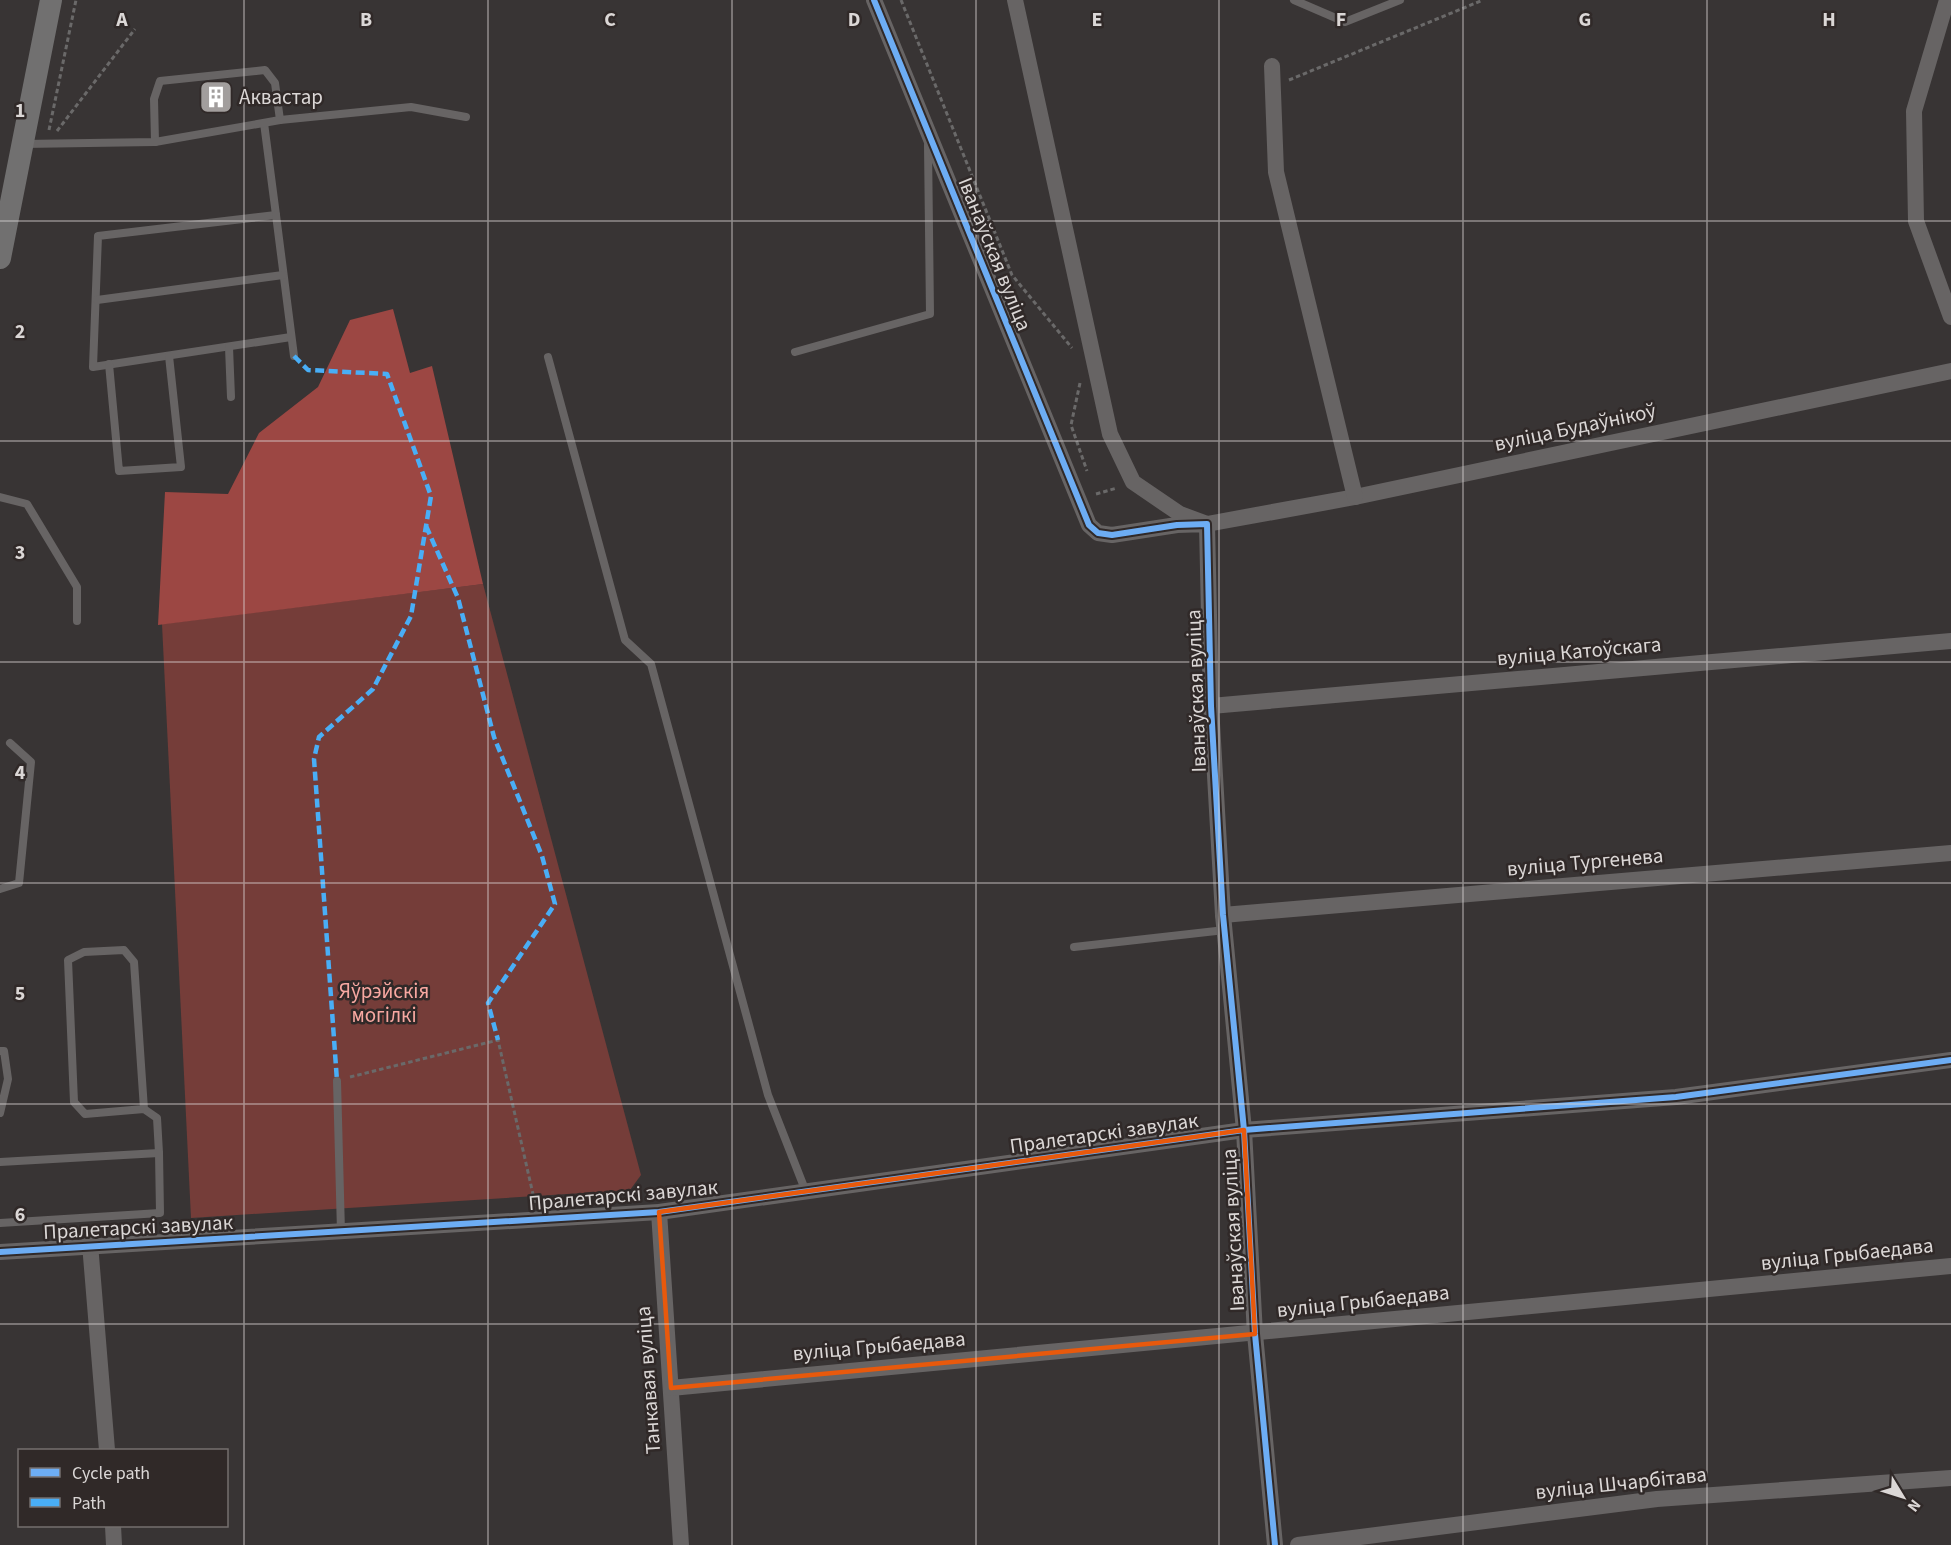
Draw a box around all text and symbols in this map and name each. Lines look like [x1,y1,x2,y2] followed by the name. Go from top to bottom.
[115,6,128,34] text: A
[360,6,372,34] text: B
[604,6,616,34] text: C
[848,6,860,34] text: D
[1092,6,1102,34] text: E
[1336,6,1346,34] text: F
[1579,6,1591,34] text: G
[1822,6,1836,34] text: H
[198,79,234,115] building icon: Аквастар
[239,82,323,112] place label: Аквастар
[15,97,25,125] text: 1
[951,173,1039,335] street label: Іванаўская вуліца
[15,318,25,346] text: 2
[1491,395,1659,459] street label: вуліца Будаўнікоў
[15,539,25,567] text: 3
[1178,609,1214,773] street label: Іванаўская вуліца
[1496,629,1662,673] street label: вуліца Катоўскага
[15,759,26,787] text: 4
[1506,840,1664,884] street label: вуліца Тургенева
[339,976,429,1030] park label: Яўрэйскія могілкі
[15,980,25,1008] text: 5
[1008,1105,1201,1161] street label: Пралетарскі завулак
[1214,1148,1252,1312] street label: Іванаўская вуліца
[527,1172,720,1218] street label: Пралетарскі завулак
[15,1201,25,1229] text: 6
[42,1207,234,1247] street label: Пралетарскі завулак
[1759,1230,1935,1278] street label: вуліца Грыбаедава
[1275,1277,1451,1325] street label: вуліца Грыбаедава
[628,1305,668,1455] street label: Танкавая вуліца
[791,1323,967,1369] street label: вуліца Грыбаедава
[18,1449,228,1527] legend
[1534,1459,1708,1507] street label: вуліца Шчарбітава
[72,1461,150,1486] text: Cycle path
[1873,1467,1933,1527] north arrow
[72,1491,106,1516] text: Path
[1902,1495,1926,1517] text: N

